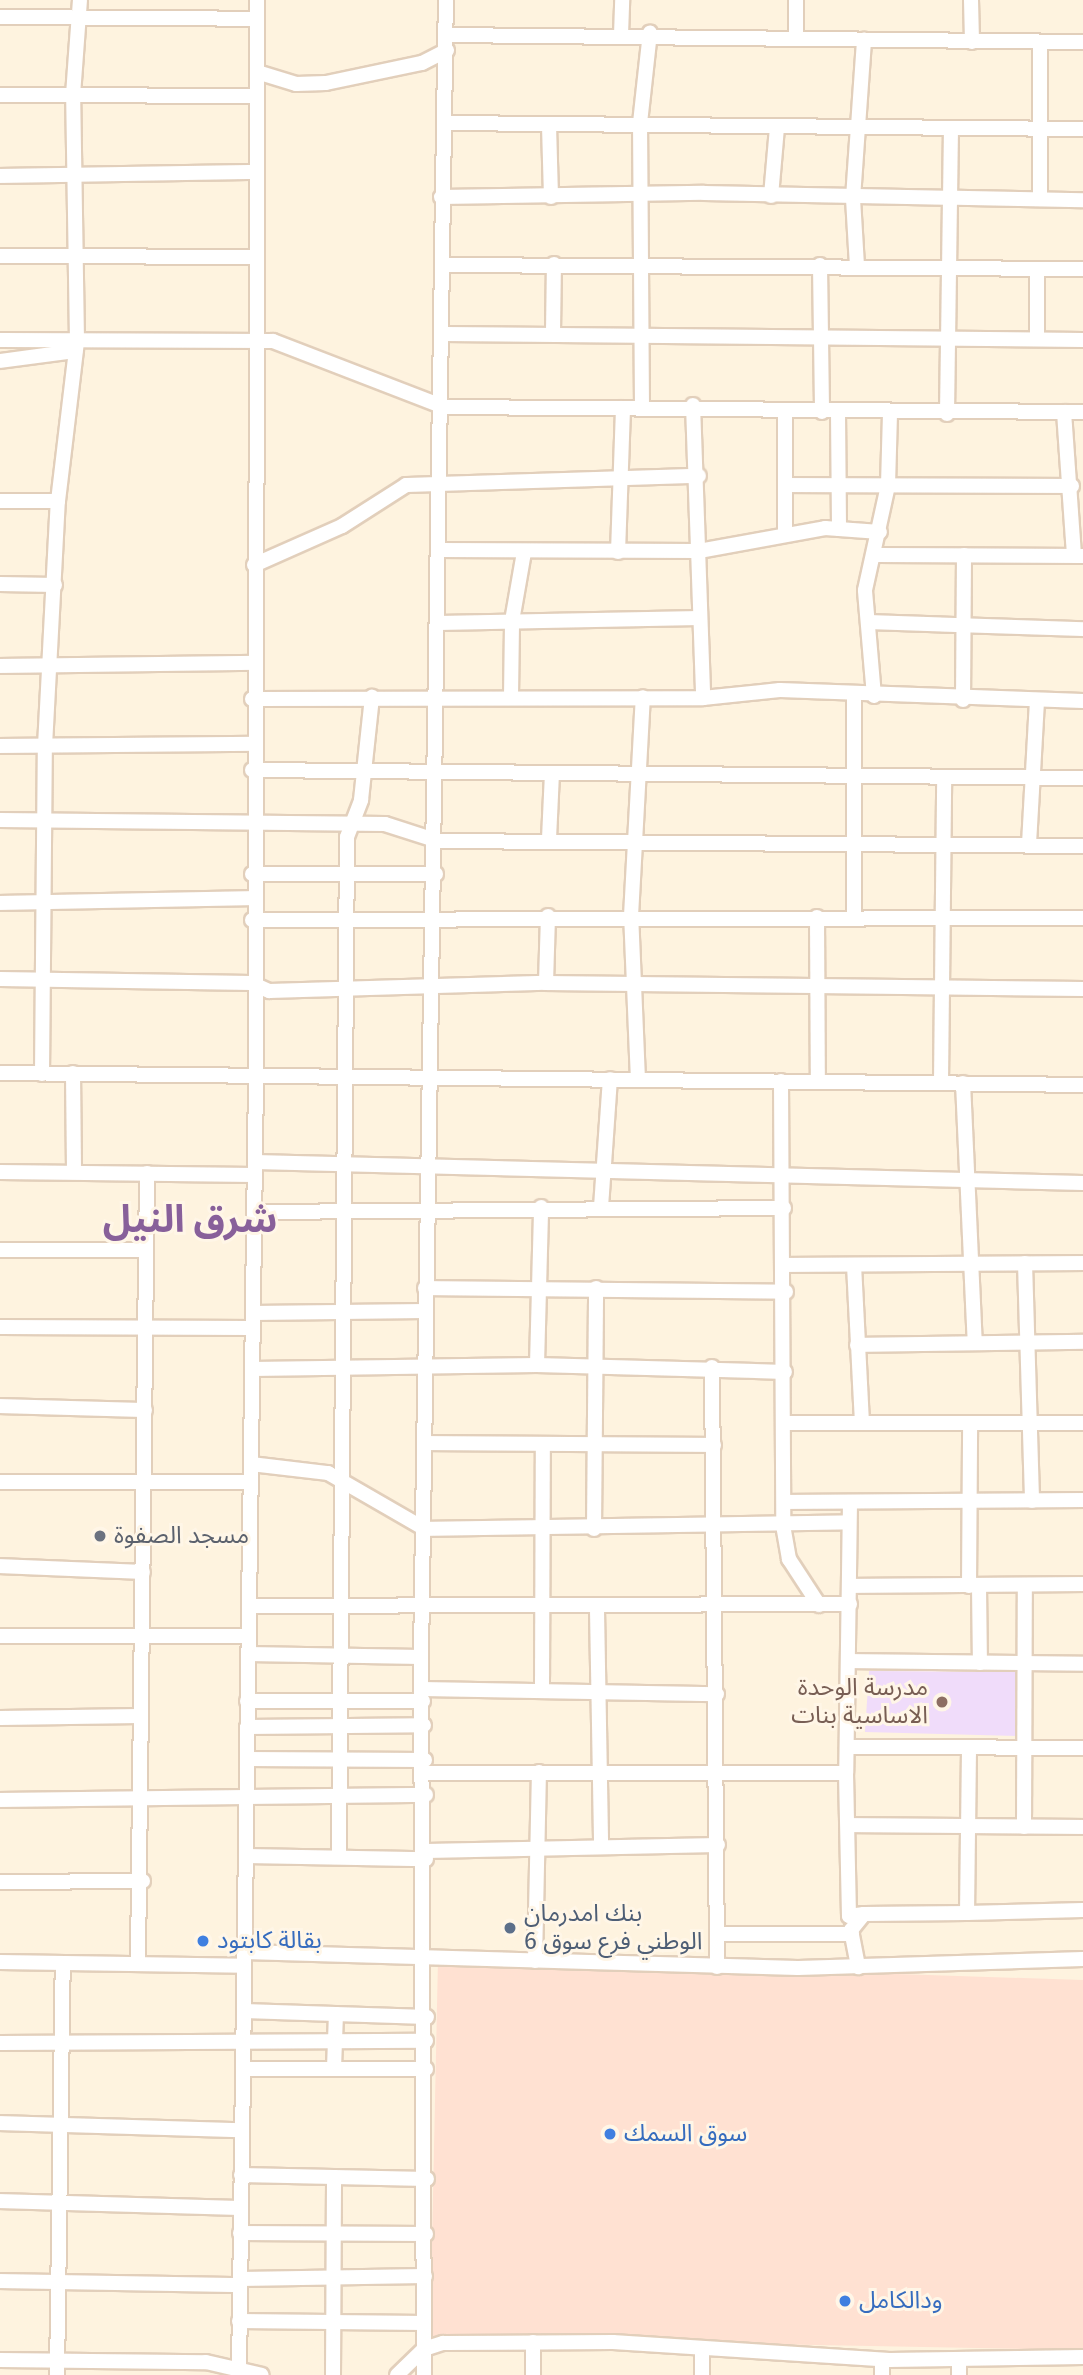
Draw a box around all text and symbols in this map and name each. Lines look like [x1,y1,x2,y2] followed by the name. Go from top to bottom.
[103,1197,277,1243] district label: شرق النيل
[114,1522,249,1550] place label: مسجد الصفوة
[92,1528,108,1544] marker: مسجد الصفوة
[791,1674,928,1730] place label: مدرسة الوحدة الاساسية بنات
[934,1694,950,1710] marker: مدرسة الوحدة الاساسية بنات
[524,1900,702,1956] place label: بنك امدرمان الوطني فرع سوق 6
[502,1920,518,1936] marker: بنك امدرمان الوطني فرع سوق 6
[217,1927,322,1955] place label: بقالة كابتود
[195,1933,211,1949] marker: بقالة كابتود
[624,2120,747,2148] place label: سوق السمك
[602,2126,618,2142] marker: سوق السمك
[859,2287,942,2315] place label: ودالكامل
[837,2293,853,2309] marker: ودالكامل

